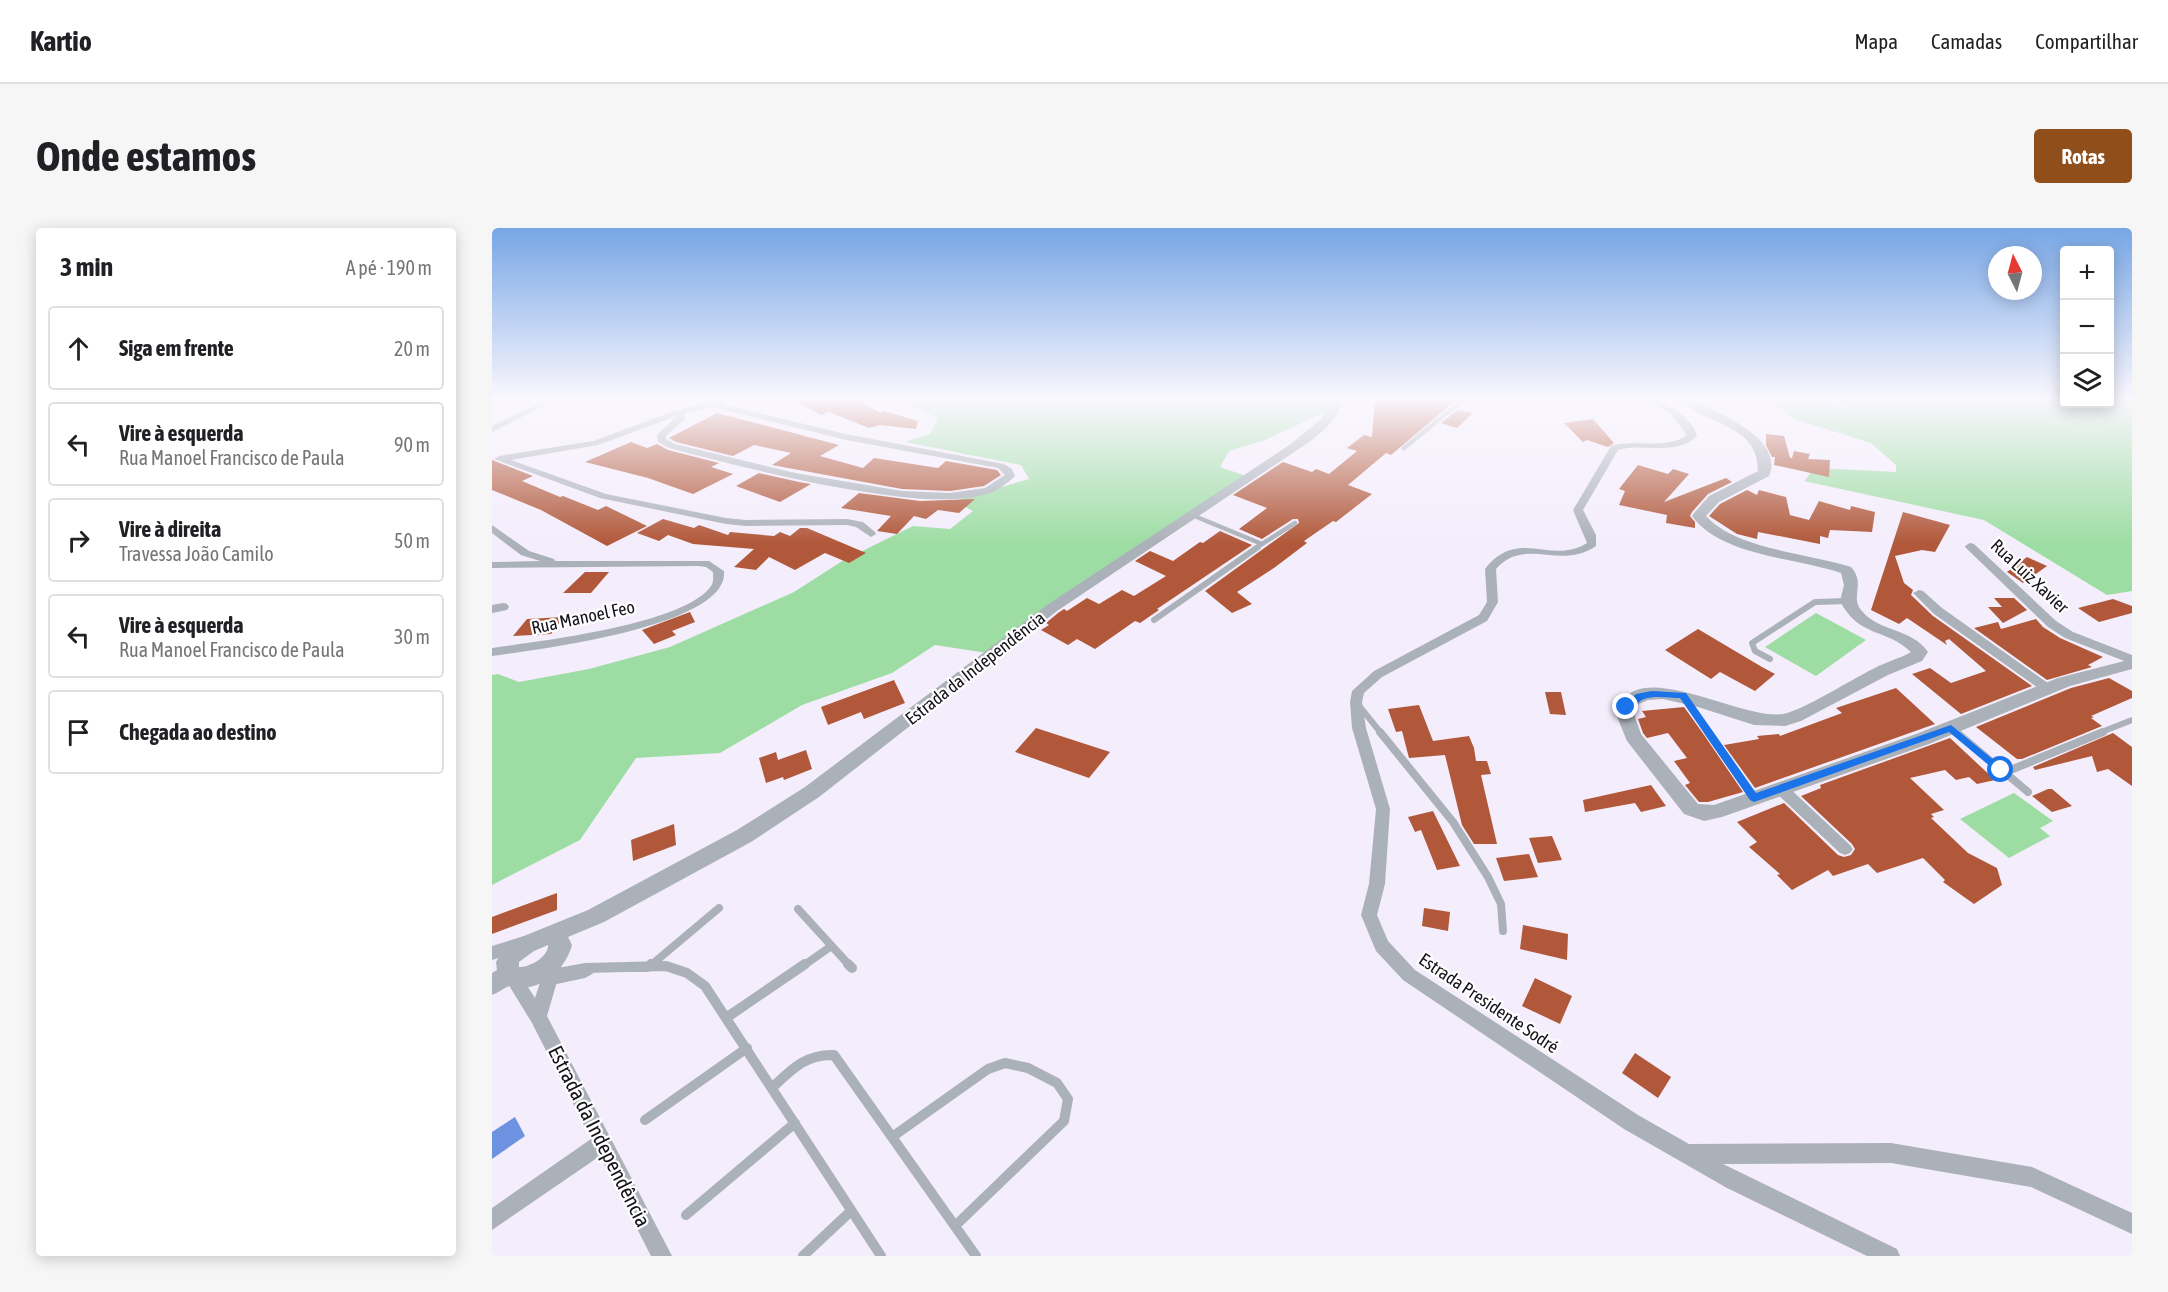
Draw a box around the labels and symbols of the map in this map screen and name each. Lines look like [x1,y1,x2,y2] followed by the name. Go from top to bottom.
[1988,246,2042,300] north arrow
[1987,535,2074,618] street label: Rua Luiz Xavier
[529,596,637,638] street label: Rua Manoel Feo
[901,607,1049,729] street label: Estrada da Independência
[1612,693,1638,719] route end
[1987,756,2013,782] route start
[1415,948,1563,1058] street label: Estrada Presidente Sodré
[544,1042,656,1230] street label: Estrada da Independência

